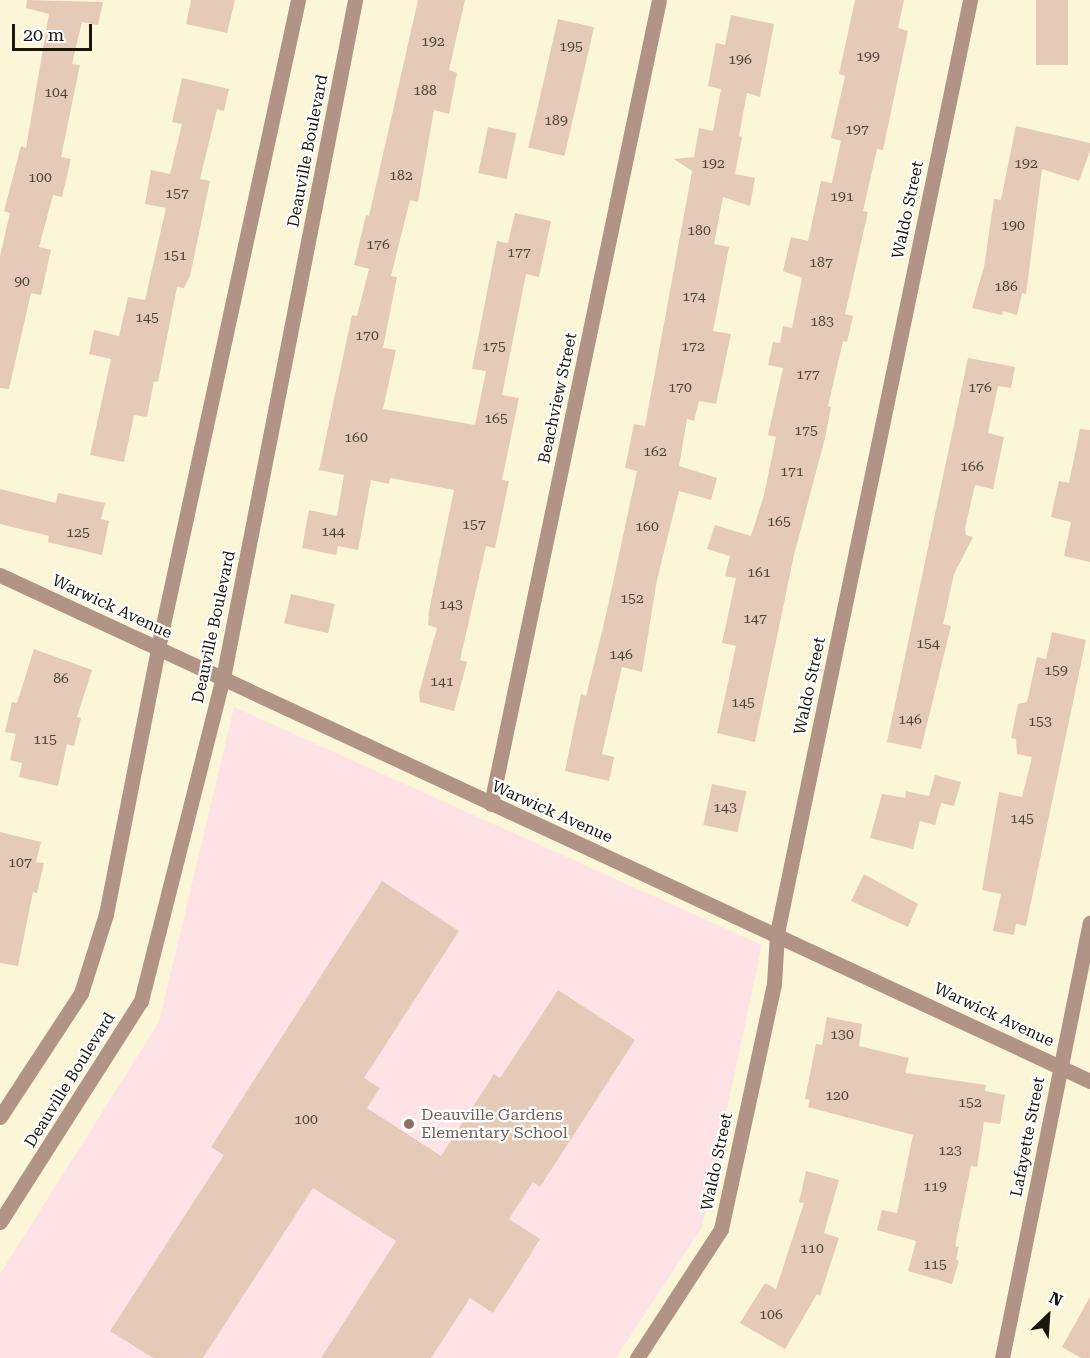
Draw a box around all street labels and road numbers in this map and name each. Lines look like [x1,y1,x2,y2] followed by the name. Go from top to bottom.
[284,73,332,229] street label: Deauville Boulevard
[888,159,928,261] street label: Waldo Street
[535,331,581,465] street label: Beachview Street
[188,549,240,705] street label: Deauville Boulevard
[49,571,175,643] street label: Warwick Avenue
[790,635,830,737] street label: Waldo Street
[489,777,615,847] street label: Warwick Avenue
[931,979,1057,1051] street label: Warwick Avenue
[21,1009,119,1151] street label: Deauville Boulevard
[1007,1075,1049,1199] street label: Lafayette Street
[697,1111,737,1213] street label: Waldo Street

